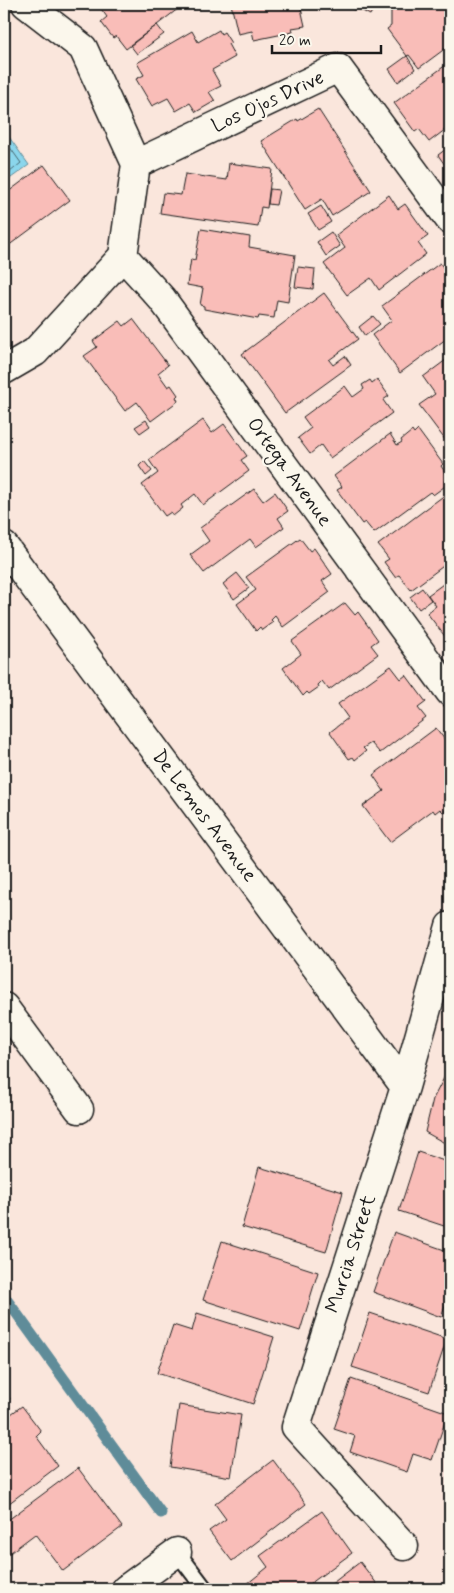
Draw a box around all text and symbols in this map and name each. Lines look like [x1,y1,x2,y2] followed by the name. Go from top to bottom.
[272,22,380,54] scale bar
[279,31,311,51] text: 20 m
[207,64,329,140] street label: Los Ojos Drive
[239,412,338,533] street label: Ortega Avenue
[145,744,263,888] street label: De Lemos Avenue
[319,1191,383,1316] street label: Murcia Street

